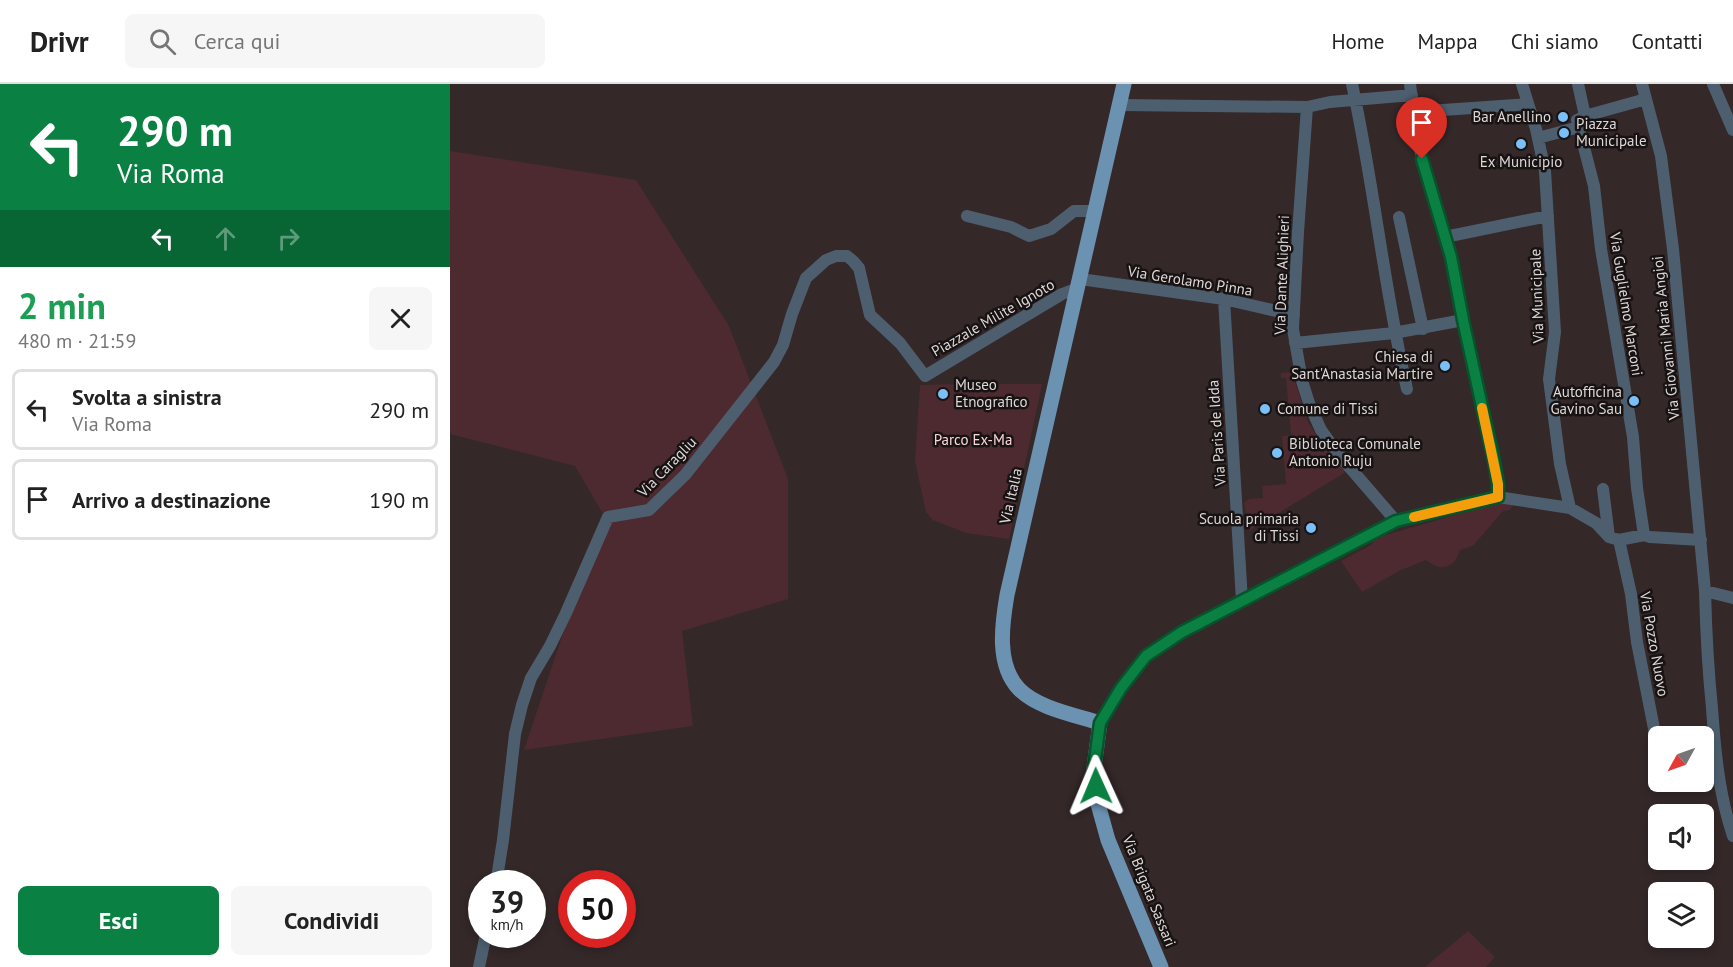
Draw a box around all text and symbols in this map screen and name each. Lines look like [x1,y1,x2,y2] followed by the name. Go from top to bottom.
[125,14,545,68] search box
[30,23,89,60] text: Drivr
[146,25,179,58] icon: search
[194,27,280,55] text: Cerca qui
[1331,28,1385,55] text: Home
[1418,28,1478,55] text: Mappa
[1511,28,1599,55] text: Chi siamo
[1632,28,1703,55] text: Contatti
[1396,97,1447,159] pin
[117,103,233,158] text: 290 m
[1405,106,1438,139] icon: arrive
[1473,107,1551,126] place label: Bar Anellino
[18,108,96,186] icon: left
[1556,110,1570,124] marker: Bar Anellino
[1576,114,1647,150] place label: Piazza Municipale
[1557,126,1571,140] marker: Piazza Municipale
[1514,137,1528,151] marker: Ex Municipio
[1480,152,1562,171] place label: Ex Municipio
[117,156,225,190] text: Via Roma
[1270,215,1293,336] street label: Via Dante Alighieri
[146,222,179,255] icon: left
[209,222,242,255] icon: ahead
[272,222,305,255] icon: right
[1606,230,1647,377] street label: Via Guglielmo Marconi
[1525,248,1548,345] street label: Via Municipale
[1647,255,1684,422] street label: Via Giovanni Maria Angioi
[1125,261,1254,300] street label: Via Gerolamo Pinna
[928,275,1058,361] street label: Piazzale Milite Ignoto
[18,282,106,329] text: 2 min
[369,287,432,350] button: close
[18,328,136,354] text: 480 m · 21:59
[1291,347,1433,383] place label: Chiesa di Sant'Anastasia Martire
[1438,359,1452,373] marker: Chiesa di Sant'Anastasia Martire
[955,375,1028,411] place label: Museo Etnografico
[1203,379,1230,488] street label: Via Paris de Idda
[1550,382,1622,418] place label: Autofficina Gavino Sau
[72,383,222,411] text: Svolta a sinistra
[936,387,950,401] marker: Museo Etnografico
[21,393,54,426] icon: left
[1627,394,1641,408] marker: Autofficina Gavino Sau
[369,396,429,424] text: 290 m
[1277,399,1378,418] place label: Comune di Tissi
[1258,402,1272,416] marker: Comune di Tissi
[72,411,152,437] text: Via Roma
[934,430,1012,449] park label: Parco Ex-Ma
[632,432,700,502] street label: Via Caragliu
[1289,434,1421,470] place label: Biblioteca Comunale Antonio Ruju
[1270,446,1284,460] marker: Biblioteca Comunale Antonio Ruju
[995,466,1026,527] street label: Via Italia
[21,483,54,516] icon: arrive
[72,486,271,514] text: Arrivo a destinazione
[369,486,429,514] text: 190 m
[1199,509,1299,545] place label: Scuola primaria di Tissi
[1304,521,1318,535] marker: Scuola primaria di Tissi
[1636,589,1673,698] street label: Via Pozzo Nuovo
[1648,726,1714,792] north arrow
[1648,726,1714,948] map controls
[1064,754,1128,818] position arrow
[1648,804,1714,870] button: sound
[1118,831,1180,949] street label: Via Brigata Sassari
[558,870,636,948] speed limit sign: 50
[490,882,524,921] text: 39
[1648,882,1714,948] button: layers
[18,886,219,955] button: Esci
[231,886,432,955] button: Condividi
[491,915,523,934] text: km/h

